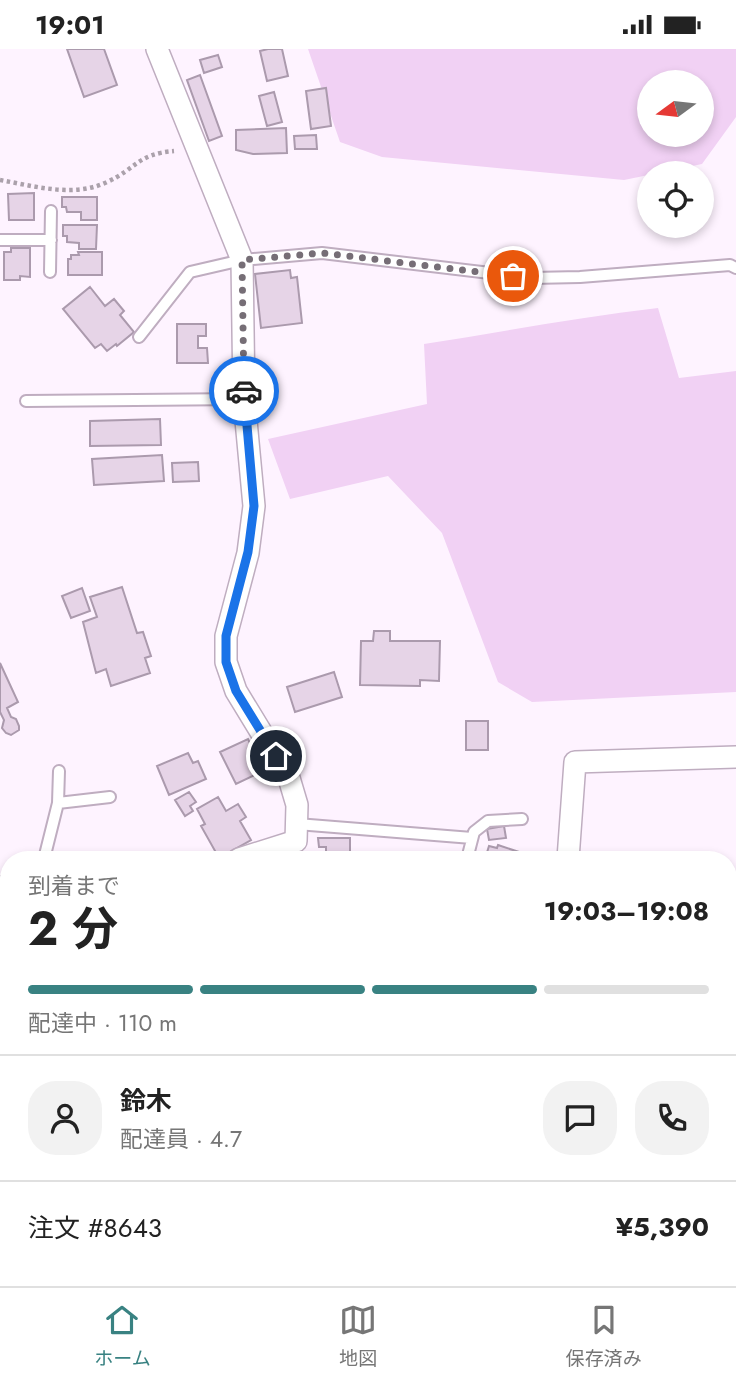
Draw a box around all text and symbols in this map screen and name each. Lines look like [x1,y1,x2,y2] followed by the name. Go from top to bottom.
[35,6,104,44] text: 19:01
[637,70,714,147] north arrow
[637,70,714,238] map controls
[637,161,714,238] button: locate
[483,246,543,306] pin
[494,257,532,295] icon: bag
[209,356,279,426] courier
[225,372,263,410] icon: car
[246,726,306,786] pin
[257,737,295,775] icon: home
[28,869,120,903] text: 到着まで
[544,892,709,930] text: 19:03–19:08
[28,896,118,962] text: 2 分
[28,1006,177,1040] text: 配達中 · 110 m
[28,1081,102,1155] button: person
[543,1081,617,1155] button: chat
[635,1081,709,1155] button: phone
[120,1082,172,1120] text: 鈴木
[120,1122,242,1156] text: 配達員 · 4.7
[616,1208,709,1246] text: ¥5,390
[28,1209,162,1247] text: 注文 #8643
[94,1301,151,1372] tab: ホーム
[339,1301,377,1372] tab: 地図
[566,1301,642,1372] tab: 保存済み

